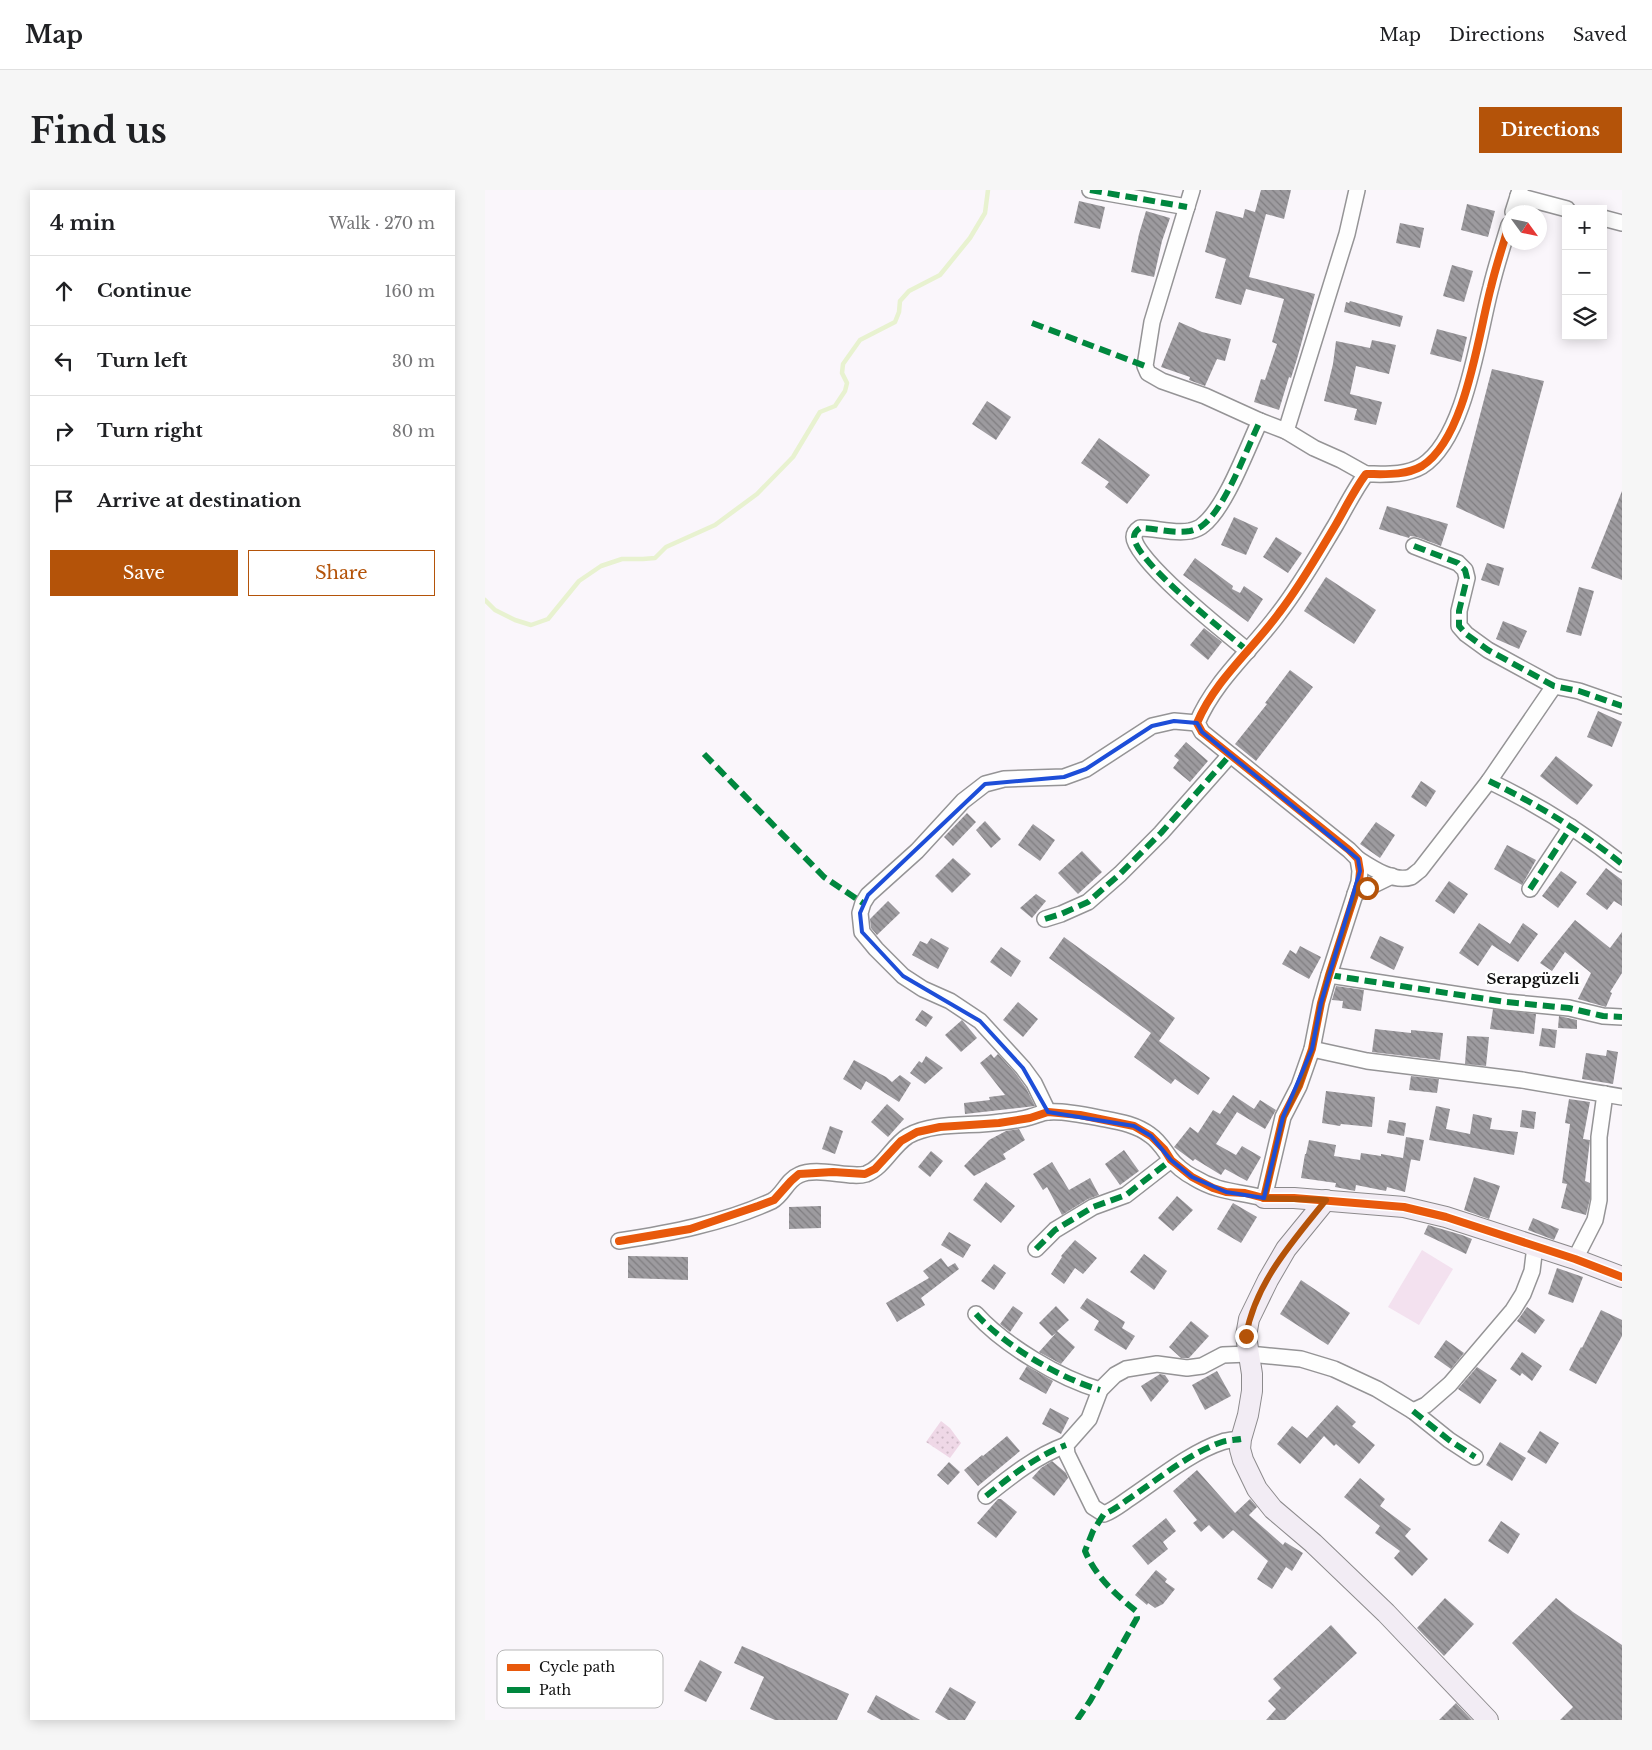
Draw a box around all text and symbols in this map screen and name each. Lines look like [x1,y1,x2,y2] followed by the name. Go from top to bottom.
[25,20,83,49] text: Map
[1379,24,1421,46] text: Map
[1449,24,1545,46] text: Directions
[1573,24,1627,46] text: Saved
[1479,107,1622,153] button: Directions
[30,109,167,152] text: Find us
[1502,205,1547,250] north arrow
[1562,205,1607,340] map controls
[1562,205,1607,250] button: +
[50,210,116,236] text: 4 min
[329,213,435,233] text: Walk · 270 m
[1562,250,1607,295] button: −
[50,277,78,305] icon: ahead
[97,279,192,302] text: Continue
[384,281,435,301] text: 160 m
[1562,295,1607,340] button: layers
[50,347,78,375] icon: left
[97,349,188,372] text: Turn left
[392,351,435,371] text: 30 m
[50,417,78,445] icon: right
[97,419,203,442] text: Turn right
[392,421,435,441] text: 80 m
[50,487,78,515] icon: arrive
[97,489,301,512] text: Arrive at destination
[50,550,238,596] button: Save
[248,550,435,596] button: Share
[1356,877,1379,900] route start
[1486,969,1580,988] district label: Serapgüzeli
[1235,1325,1258,1348] route end
[497,1650,663,1708] legend
[539,1658,616,1676] text: Cycle path
[539,1681,571,1699] text: Path

